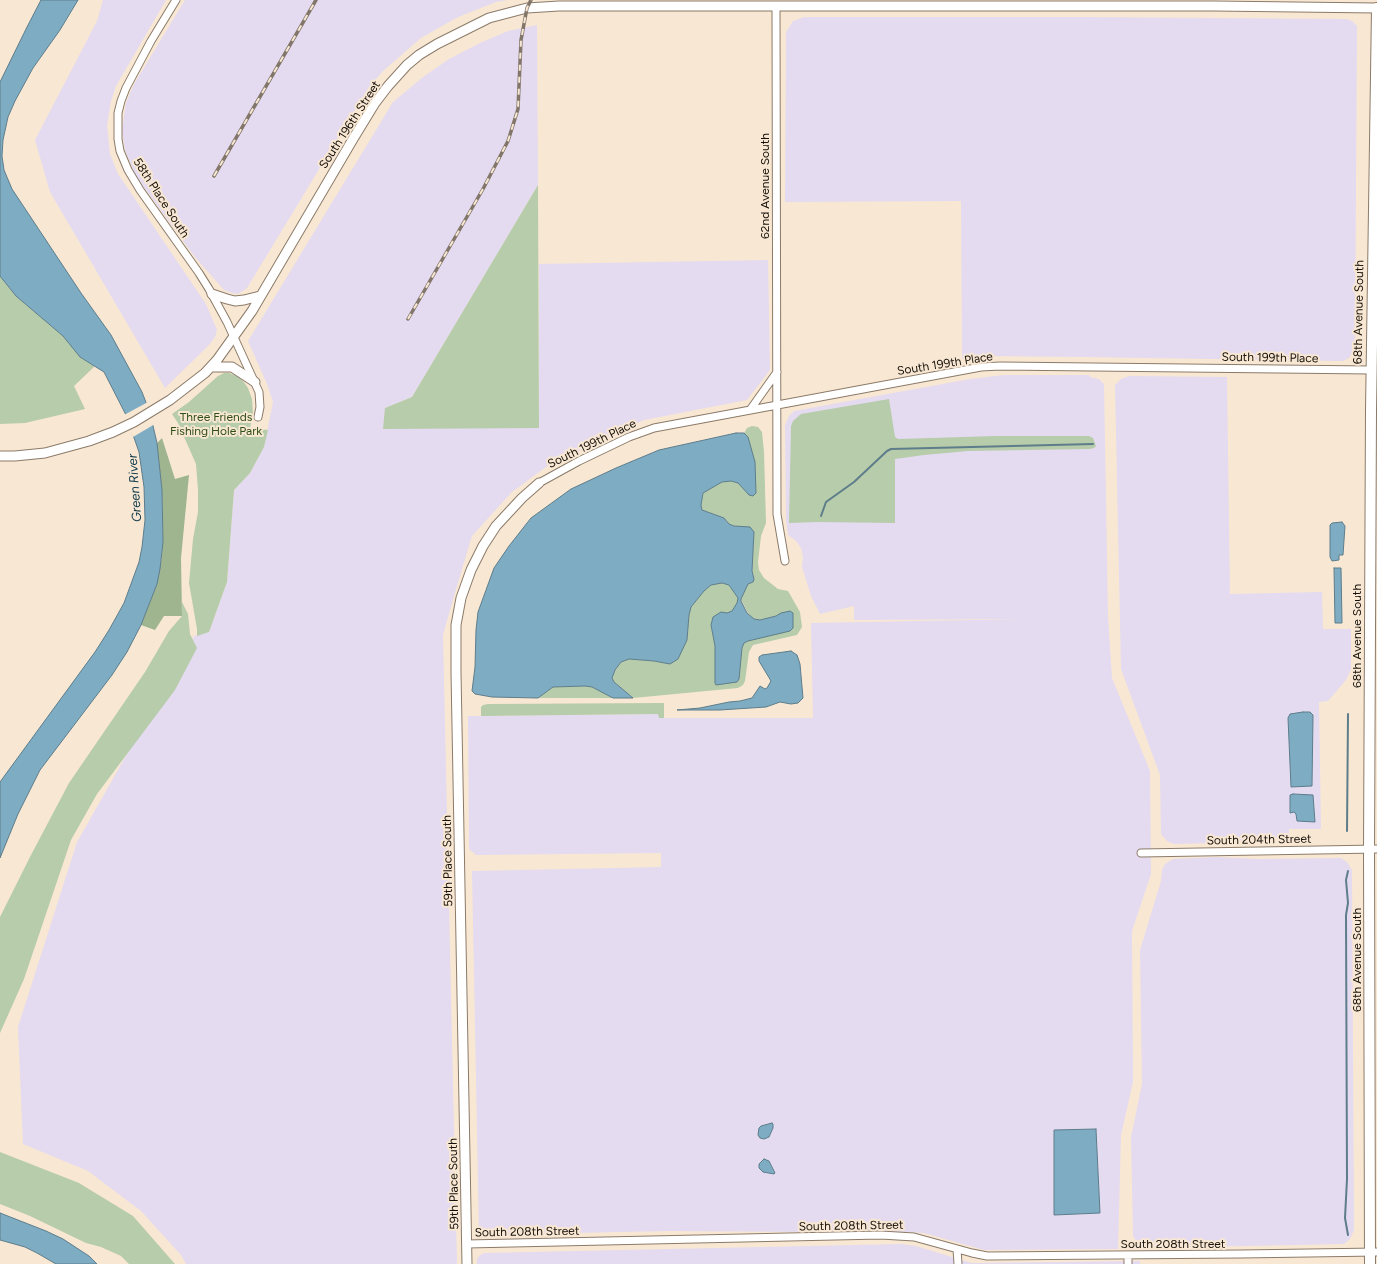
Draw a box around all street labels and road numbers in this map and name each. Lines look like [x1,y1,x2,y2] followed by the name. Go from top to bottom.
[316,78,384,172] street label: South 196th Street
[758,133,772,239] street label: 62nd Avenue South
[130,155,192,241] street label: 58th Place South
[1351,260,1367,364] street label: 68th Avenue South
[896,349,994,379] street label: South 199th Place
[1222,350,1318,366] street label: South 199th Place
[545,416,639,472] street label: South 199th Place
[1350,584,1364,688] street label: 68th Avenue South
[440,815,456,907] street label: 59th Place South
[1206,832,1312,848] street label: South 204th Street
[1350,908,1364,1012] street label: 68th Avenue South
[446,1138,462,1230] street label: 59th Place South
[798,1218,904,1234] street label: South 208th Street
[474,1224,580,1240] street label: South 208th Street
[1121,1237,1225,1251] street label: South 208th Street

